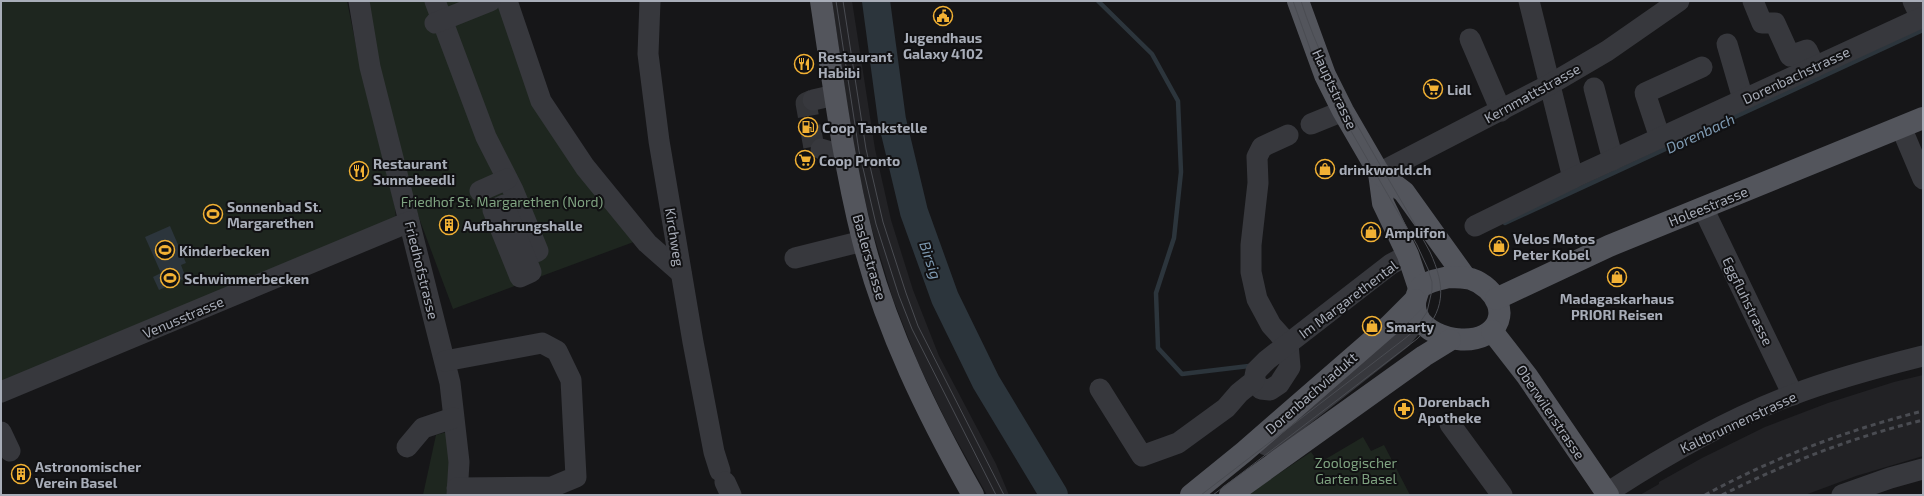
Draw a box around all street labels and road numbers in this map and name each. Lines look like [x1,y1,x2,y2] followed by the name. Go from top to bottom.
[1740,43,1852,107] street label: Dorenbachstrasse
[1309,46,1361,132] street label: Hauptstrasse
[1481,60,1583,126] street label: Kernmattstrasse
[1666,182,1750,230] street label: Holeestrasse
[662,207,688,268] street label: Kirchweg
[850,212,890,302] street label: Baslerstrasse
[402,219,442,321] street label: Friedhofstrasse
[1719,254,1777,348] street label: Eggfluhstrasse
[1295,256,1401,342] street label: Im Margarethental
[140,292,226,342] street label: Venusstrasse
[1262,349,1360,437] street label: Dorenbachviadukt
[1513,362,1589,462] street label: Oberwilerstrasse
[1677,388,1799,456] street label: Kaltbrunnenstrasse

